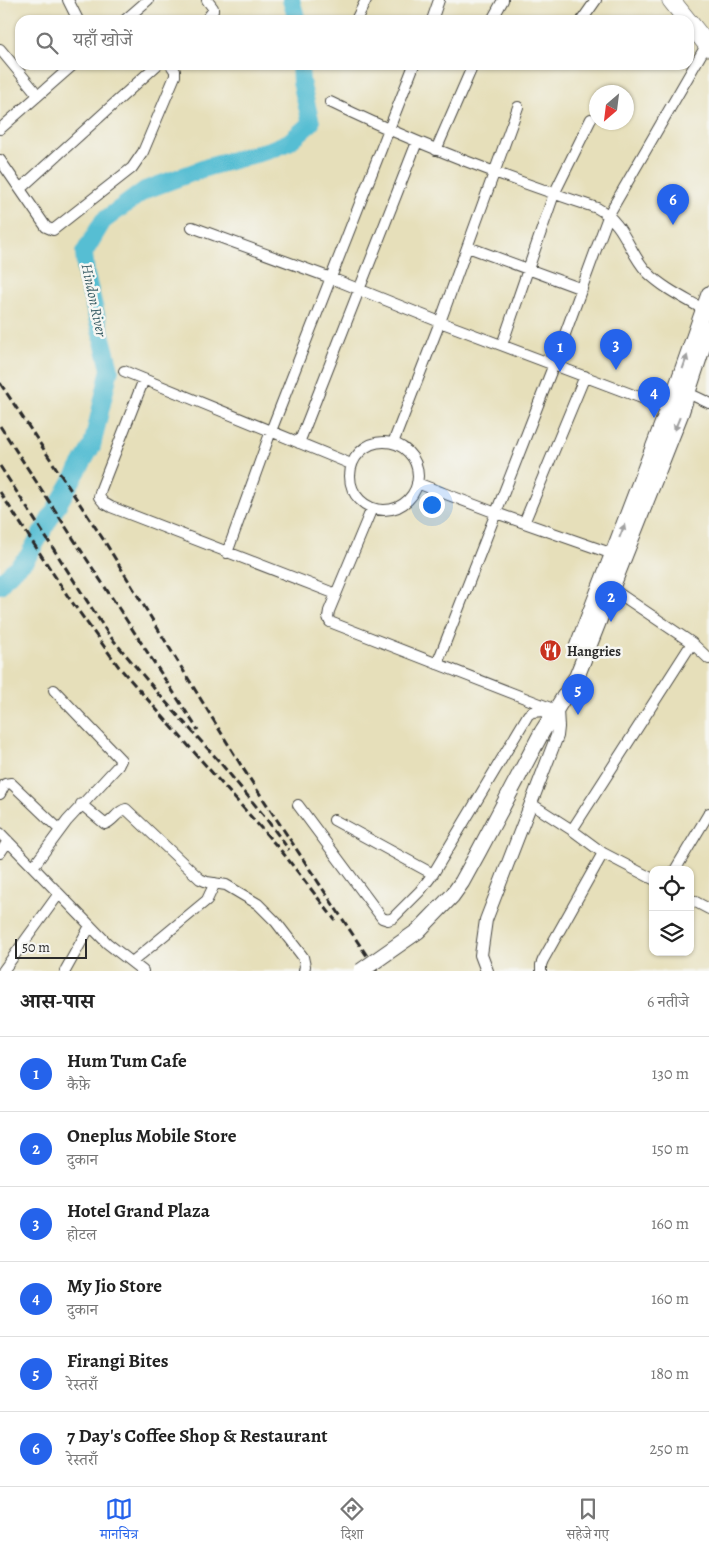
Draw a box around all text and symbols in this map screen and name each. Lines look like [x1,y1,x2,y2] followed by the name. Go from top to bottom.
[15,15,694,70] search box
[73,27,132,53] text: यहाँ खोजें
[33,29,61,57] icon: search
[589,85,634,130] north arrow
[657,184,689,225] pin: 6
[76,262,112,339] water label: Hindon River
[600,329,632,370] pin: 3
[544,331,576,372] pin: 1
[681,354,689,369] one-way arrow
[638,377,670,418] pin: 4
[673,416,680,431] one-way arrow
[419,492,445,518] your location
[618,523,626,538] one-way arrow
[595,581,627,622] pin: 2
[539,639,563,663] restaurant icon: Hangries
[567,642,621,661] place label: Hangries
[562,674,594,715] pin: 5
[649,866,694,956] map controls
[649,866,694,911] button: locate
[649,911,694,956] button: layers
[15,936,88,959] scale bar
[22,938,50,957] text: 50 m
[20,987,94,1015] text: आस-पास
[647,991,689,1013] text: 6 नतीजे
[67,1048,187,1074] text: Hum Tum Cafe
[33,1063,39,1085] text: 1
[652,1063,689,1085] text: 130 m
[67,1074,90,1096] text: कैफ़े
[67,1123,236,1149] text: Oneplus Mobile Store
[32,1138,40,1160] text: 2
[652,1138,689,1160] text: 150 m
[67,1149,98,1171] text: दुकान
[67,1198,210,1224] text: Hotel Grand Plaza
[33,1213,39,1235] text: 3
[651,1213,689,1235] text: 160 m
[67,1224,96,1246] text: होटल
[67,1273,162,1299] text: My Jio Store
[32,1288,40,1310] text: 4
[651,1288,689,1310] text: 160 m
[67,1299,98,1321] text: दुकान
[67,1348,168,1374] text: Firangi Bites
[33,1363,39,1385] text: 5
[651,1363,689,1385] text: 180 m
[67,1374,98,1396] text: रेस्तराँ
[67,1423,328,1449] text: 7 Day's Coffee Shop & Restaurant
[32,1438,40,1460] text: 6
[650,1438,689,1460] text: 250 m
[67,1449,98,1471] text: रेस्तराँ
[100,1495,138,1548] tab: मानचित्र
[338,1495,366,1548] tab: दिशा
[566,1495,609,1548] tab: सहेजे गए

